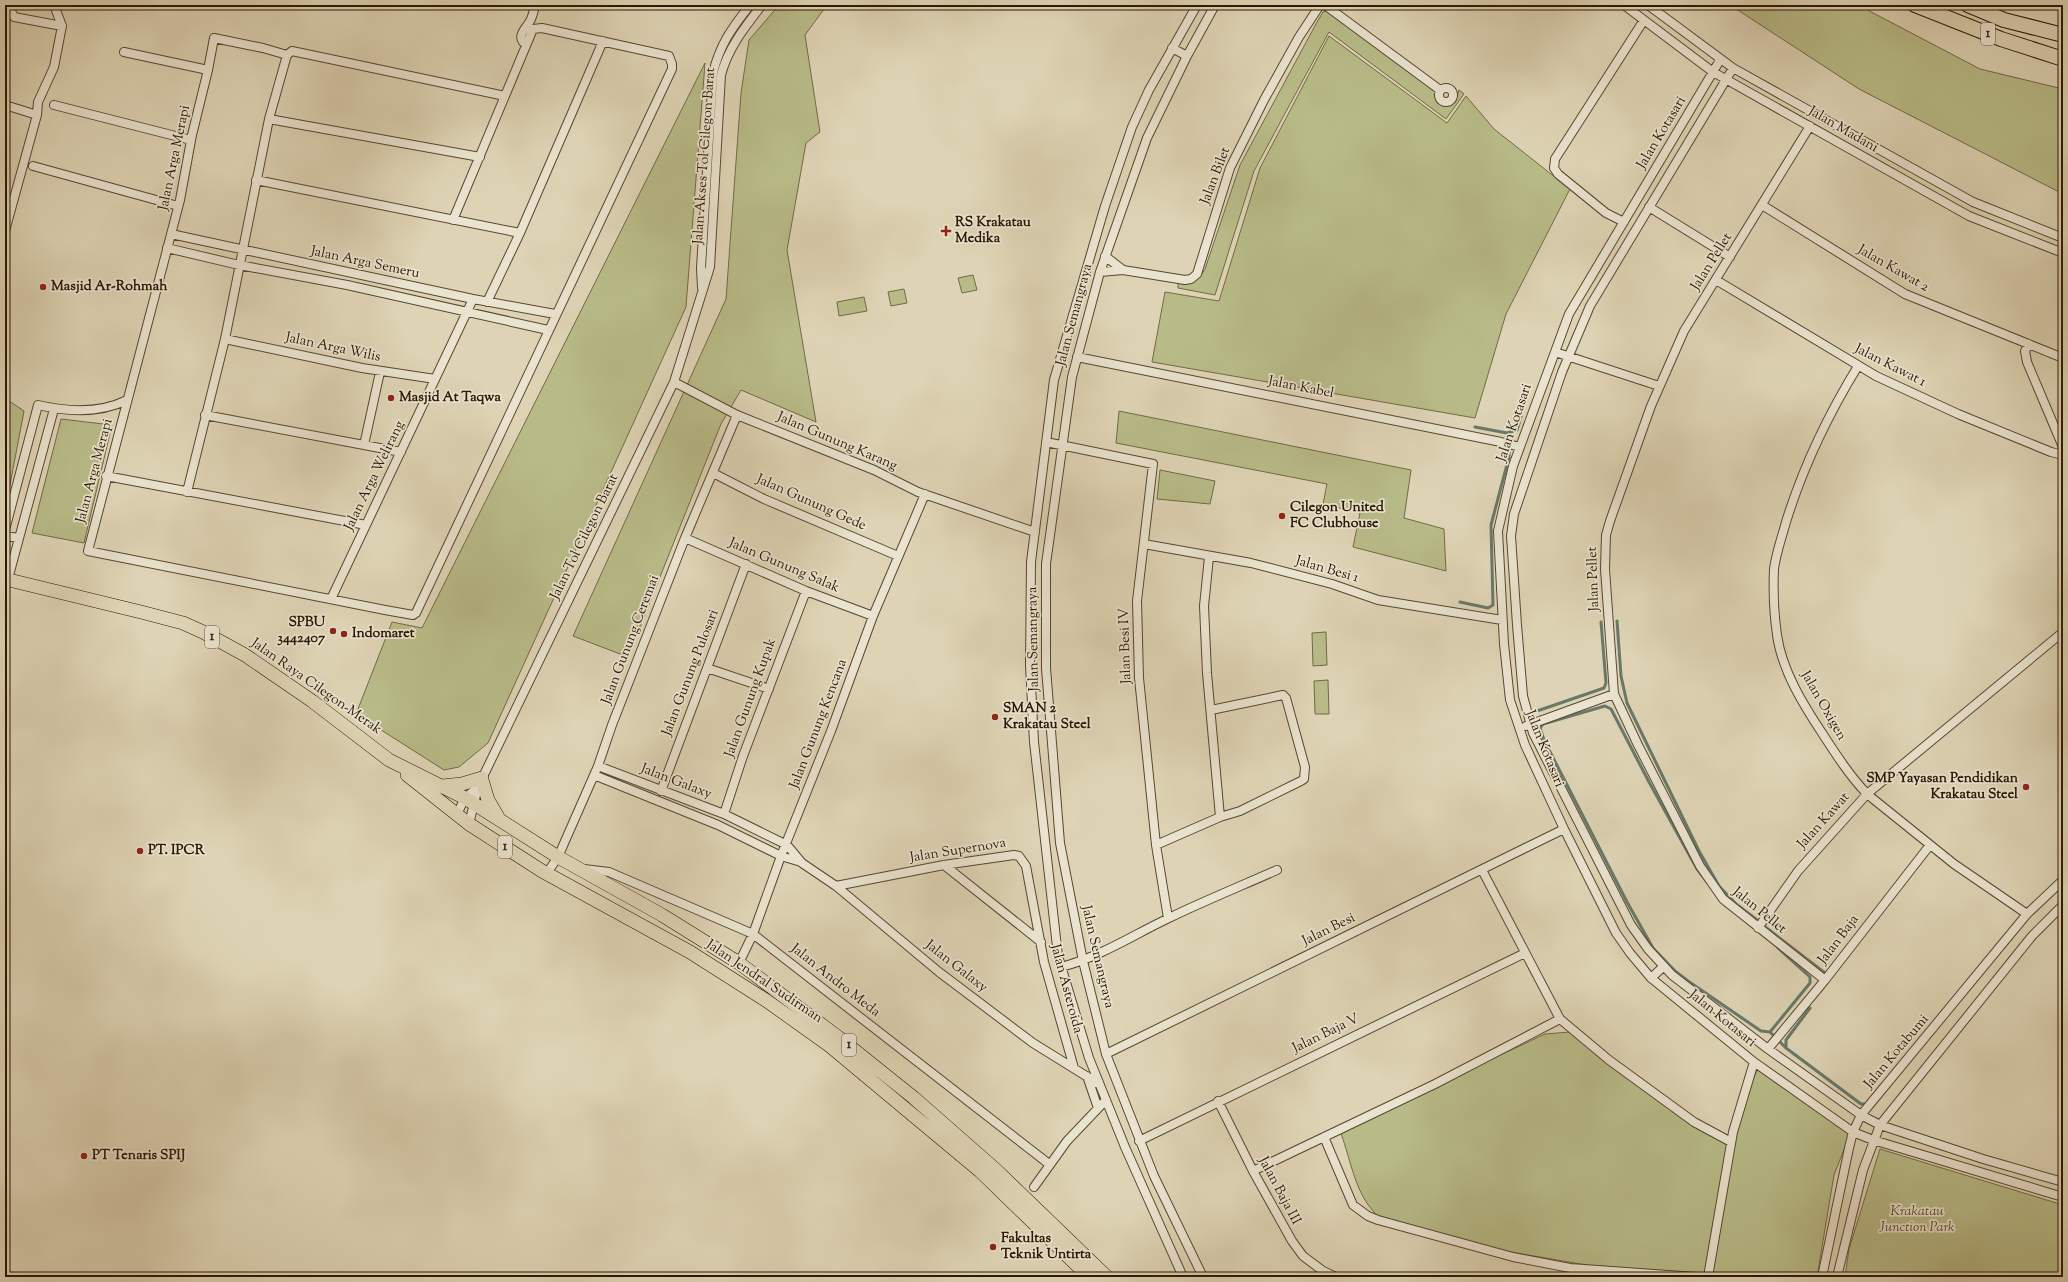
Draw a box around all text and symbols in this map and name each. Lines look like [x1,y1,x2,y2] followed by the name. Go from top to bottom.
[1981,23,1995,45] road number: 1
[689,67,721,246] street label: Jalan Akses Tol Cilegon Barat
[1632,93,1692,174] street label: Jalan Kotasari
[1803,101,1882,158] street label: Jalan Madani
[154,103,196,214] street label: Jalan Arga Merapi
[1196,144,1236,208] street label: Jalan Bilet
[955,213,1032,249] place label: RS Krakatau Medika
[940,225,952,237] marker: RS Krakatau Medika
[1686,229,1738,296] street label: Jalan Pellet
[1853,240,1933,298] street label: Jalan Kawat 2
[308,241,421,284] street label: Jalan Arga Semeru
[1052,261,1098,369] street label: Jalan Semangraya
[51,277,168,297] place label: Masjid Ar-Rohmah
[38,282,48,292] marker: Masjid Ar-Rohmah
[283,328,382,368] street label: Jalan Arga Wilis
[1850,339,1929,393] street label: Jalan Kawat 1
[1265,372,1336,404] street label: Jalan Kabel
[1492,381,1538,466] street label: Jalan Kotasari
[399,388,502,408] place label: Masjid At Taqwa
[386,393,396,403] marker: Masjid At Taqwa
[773,407,900,476] street label: Jalan Gunung Karang
[71,417,119,526] street label: Jalan Arga Merapi
[339,418,410,535] street label: Jalan Arga Welirang
[752,469,869,536] street label: Jalan Gunung Gede
[545,471,624,604] street label: Jalan Tol Cilegon Barat
[1290,498,1384,534] place label: Cilegon United FC Clubhouse
[1277,511,1287,521] marker: Cilegon United FC Clubhouse
[725,533,843,599] street label: Jalan Gunung Salak
[1583,546,1605,613] street label: Jalan Pellet
[1292,551,1361,589] street label: Jalan Besi 1
[597,572,665,708] street label: Jalan Gunung Ceremai
[1023,586,1045,693] street label: Jalan Semangraya
[657,607,724,740] street label: Jalan Gunung Pulosari
[1115,607,1137,685] street label: Jalan Besi IV
[277,613,326,649] place label: SPBU 3442407
[352,624,415,644] place label: Indomaret
[205,626,219,648] road number: 1
[328,626,338,636] marker: SPBU 3442407
[339,629,349,639] marker: Indomaret
[246,634,386,740] street label: Jalan Raya Cilegon-Merak
[720,635,782,761] street label: Jalan Gunung Kupak
[785,656,853,793] street label: Jalan Gunung Kencana
[1795,667,1851,744] street label: Jalan Oxigen
[1003,699,1091,735] place label: SMAN 2 Krakatau Steel
[1519,707,1569,791] street label: Jalan Kotasari
[990,712,1000,722] marker: SMAN 2 Krakatau Steel
[637,759,714,805] street label: Jalan Galaxy
[1866,769,2019,805] place label: SMP Yayasan Pendidikan Krakatau Steel
[2021,782,2031,792] marker: SMP Yayasan Pendidikan Krakatau Steel
[1792,788,1855,854] street label: Jalan Kawat
[907,833,1008,869] street label: Jalan Supernova
[498,836,512,858] road number: 1
[148,841,206,861] place label: PT. IPCR
[135,846,145,856] marker: PT. IPCR
[1727,882,1791,939] street label: Jalan Pellet
[1075,903,1119,1011] street label: Jalan Semangraya
[1298,909,1359,952] street label: Jalan Besi
[1813,911,1865,970] street label: Jalan Baja
[701,935,826,1029] street label: Jalan Jendral Sudirman
[920,936,992,998] street label: Jalan Galaxy
[785,939,884,1023] street label: Jalan Andro Meda
[1044,941,1088,1036] street label: Jalan Asteroida
[1683,985,1760,1052] street label: Jalan Kotasari
[1288,1009,1363,1059] street label: Jalan Baja V
[1859,1010,1934,1094] street label: Jalan Kotabumi
[842,1034,856,1056] road number: 1
[92,1146,186,1166] place label: PT Tenaris SPIJ
[79,1151,89,1161] marker: PT Tenaris SPIJ
[1252,1153,1305,1229] street label: Jalan Baja III
[1879,1202,1955,1238] park label: Krakatau Junction Park
[1001,1229,1092,1265] place label: Fakultas Teknik Untirta
[988,1242,998,1252] marker: Fakultas Teknik Untirta

